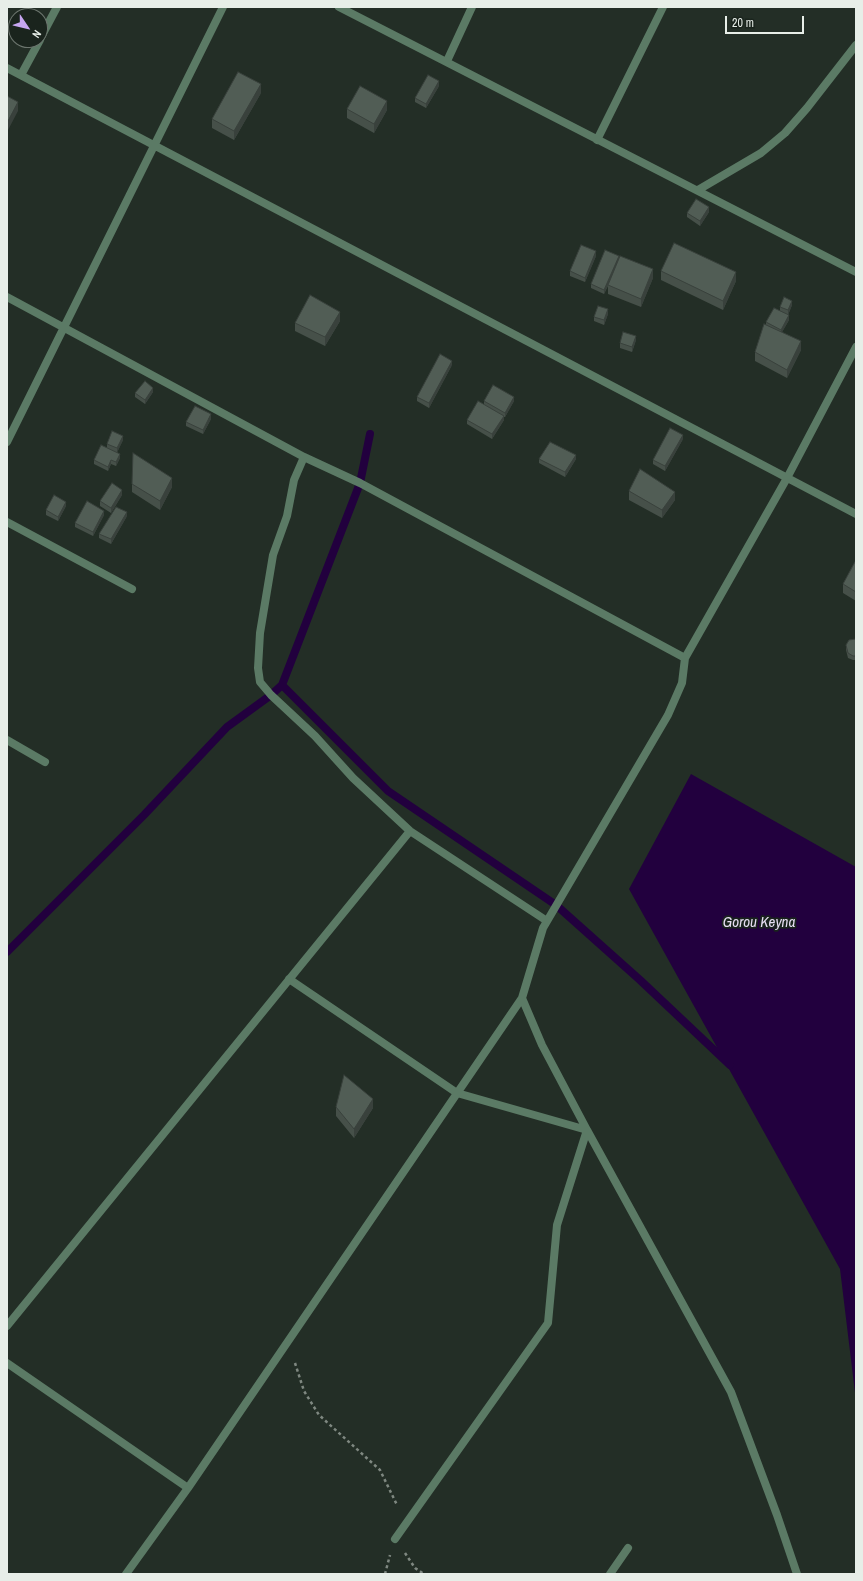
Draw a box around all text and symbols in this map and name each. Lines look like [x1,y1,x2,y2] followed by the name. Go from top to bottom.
[8,8,48,48] north arrow
[727,8,806,34] scale bar
[732,15,754,31] text: 20 m
[29,28,45,41] text: N
[723,914,795,932] water label: Gorou Keyna

